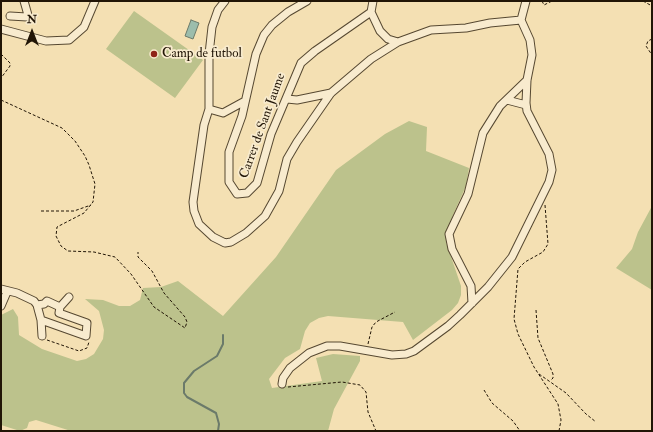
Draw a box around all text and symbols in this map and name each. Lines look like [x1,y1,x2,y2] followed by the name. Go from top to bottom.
[12,12,52,52] north arrow
[27,13,37,26] text: N
[162,46,242,62] place label: Camp de futbol
[149,49,159,59] marker: Camp de futbol
[237,71,289,181] street label: Carrer de Sant Jaume

